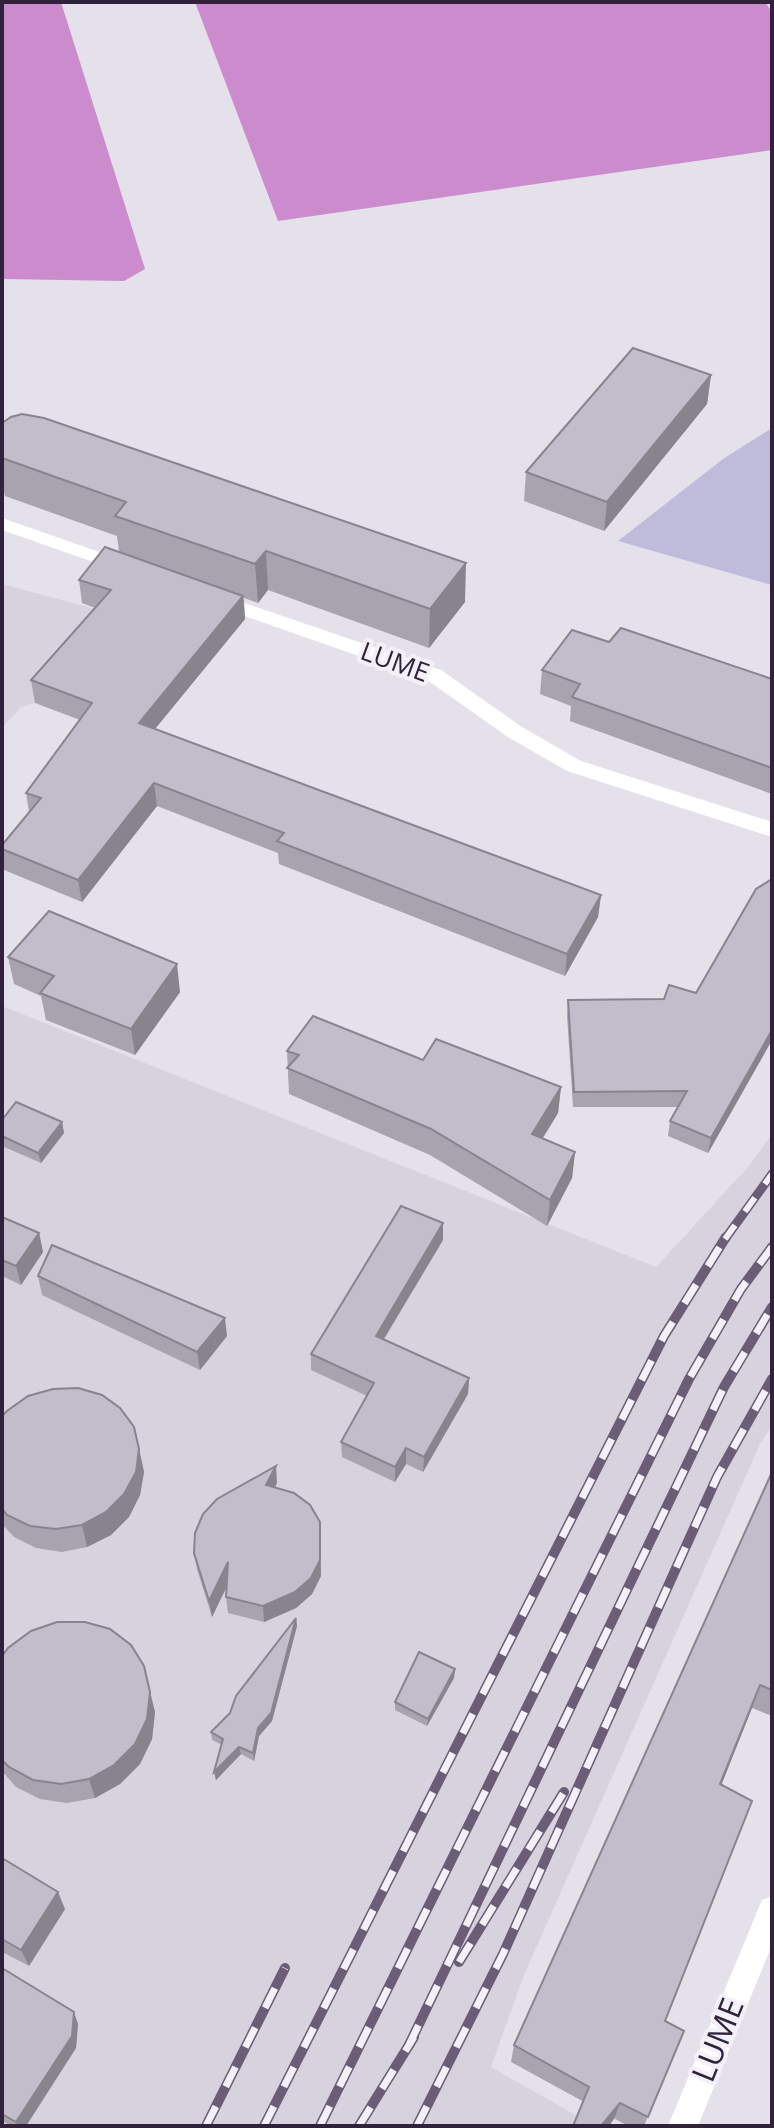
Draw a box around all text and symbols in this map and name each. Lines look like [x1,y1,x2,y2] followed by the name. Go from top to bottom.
[356,632,435,690] street label: LUME
[680,1991,753,2088] street label: LUME

